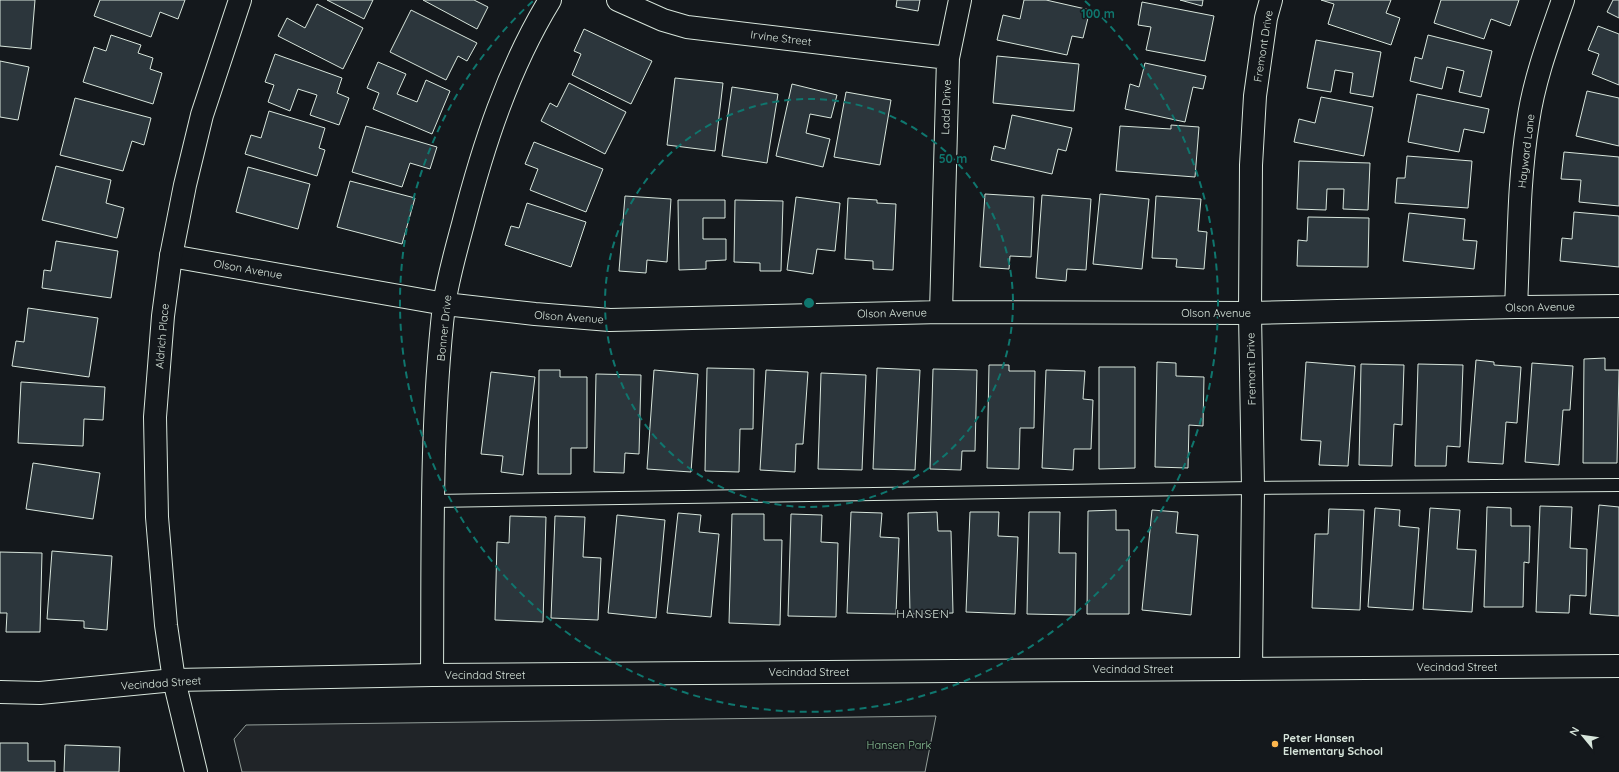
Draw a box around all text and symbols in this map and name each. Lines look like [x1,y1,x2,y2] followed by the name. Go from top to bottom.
[1081,6,1115,21] text: 100 m
[1250,9,1276,83] street label: Fremont Drive
[750,27,813,49] street label: Irvine Street
[938,79,954,135] street label: Ladd Drive
[1515,113,1537,189] street label: Hayward Lane
[939,151,967,166] text: 50 m
[212,256,284,282] street label: Olson Avenue
[434,294,454,362] street label: Bonner Drive
[802,296,816,310] centre of rings
[1505,299,1575,315] street label: Olson Avenue
[152,303,172,369] street label: Aldrich Place
[857,305,927,321] street label: Olson Avenue
[1181,306,1251,320] street label: Olson Avenue
[534,308,604,326] street label: Olson Avenue
[1243,333,1259,405] street label: Fremont Drive
[896,606,950,621] district label: HANSEN
[1417,660,1498,674] street label: Vecindad Street
[1093,662,1174,676] street label: Vecindad Street
[769,665,850,679] street label: Vecindad Street
[445,668,526,682] street label: Vecindad Street
[120,673,202,693] street label: Vecindad Street
[1563,716,1603,756] north arrow
[1566,724,1582,738] text: N
[1283,731,1383,758] place label: Peter Hansen Elementary School
[867,738,932,752] park label: Hansen Park
[1270,739,1280,749] marker: Peter Hansen Elementary School

